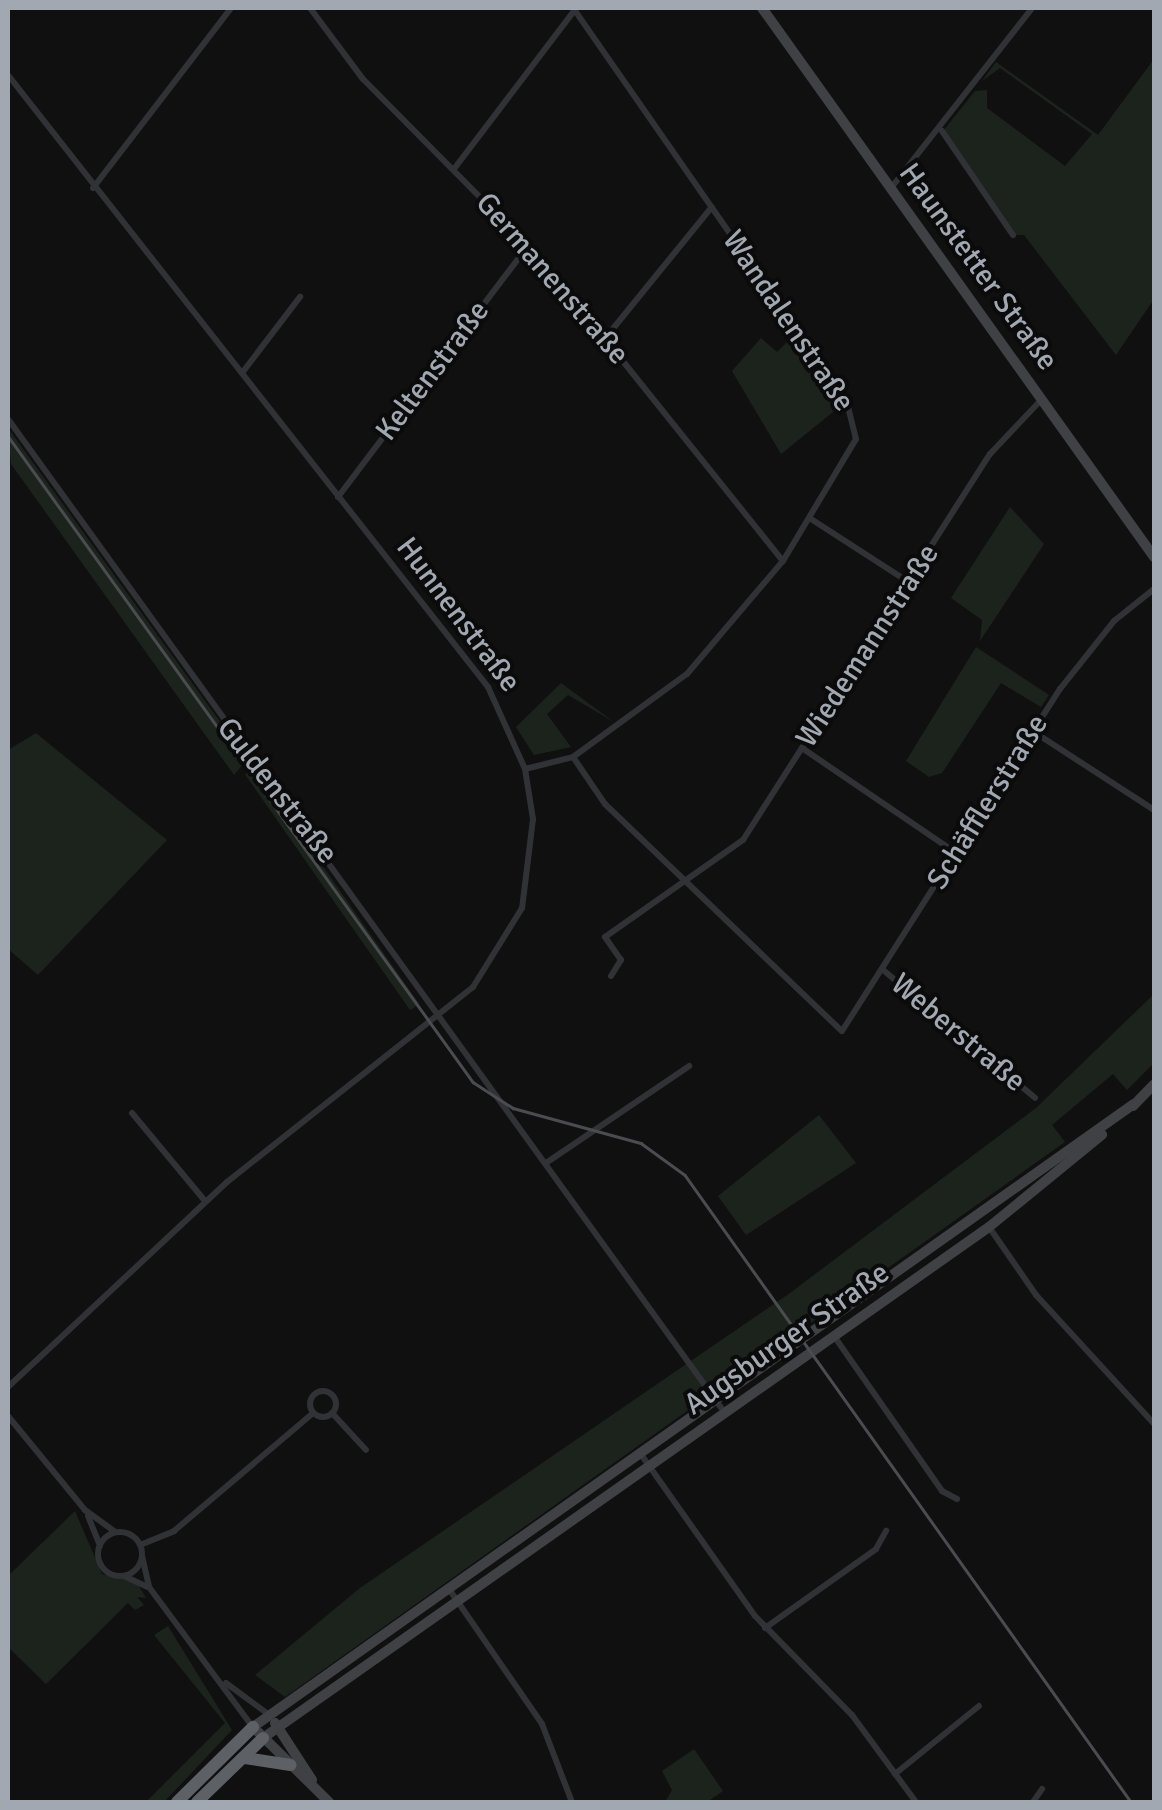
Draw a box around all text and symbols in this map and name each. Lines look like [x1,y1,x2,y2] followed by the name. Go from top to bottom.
[891,157,1065,377] street label: Haunstetter Straße
[468,186,636,372] street label: Germanenstraße
[714,224,862,418] street label: Wandalenstraße
[369,294,497,448] street label: Keltenstraße
[388,531,528,699] street label: Hunnenstraße
[789,538,947,754] street label: Wiedemannstraße
[920,708,1056,896] street label: Schäfflerstraße
[209,711,345,871] street label: Guldenstraße
[883,966,1033,1100] street label: Weberstraße
[678,1255,896,1423] street label: Augsburger Straße

